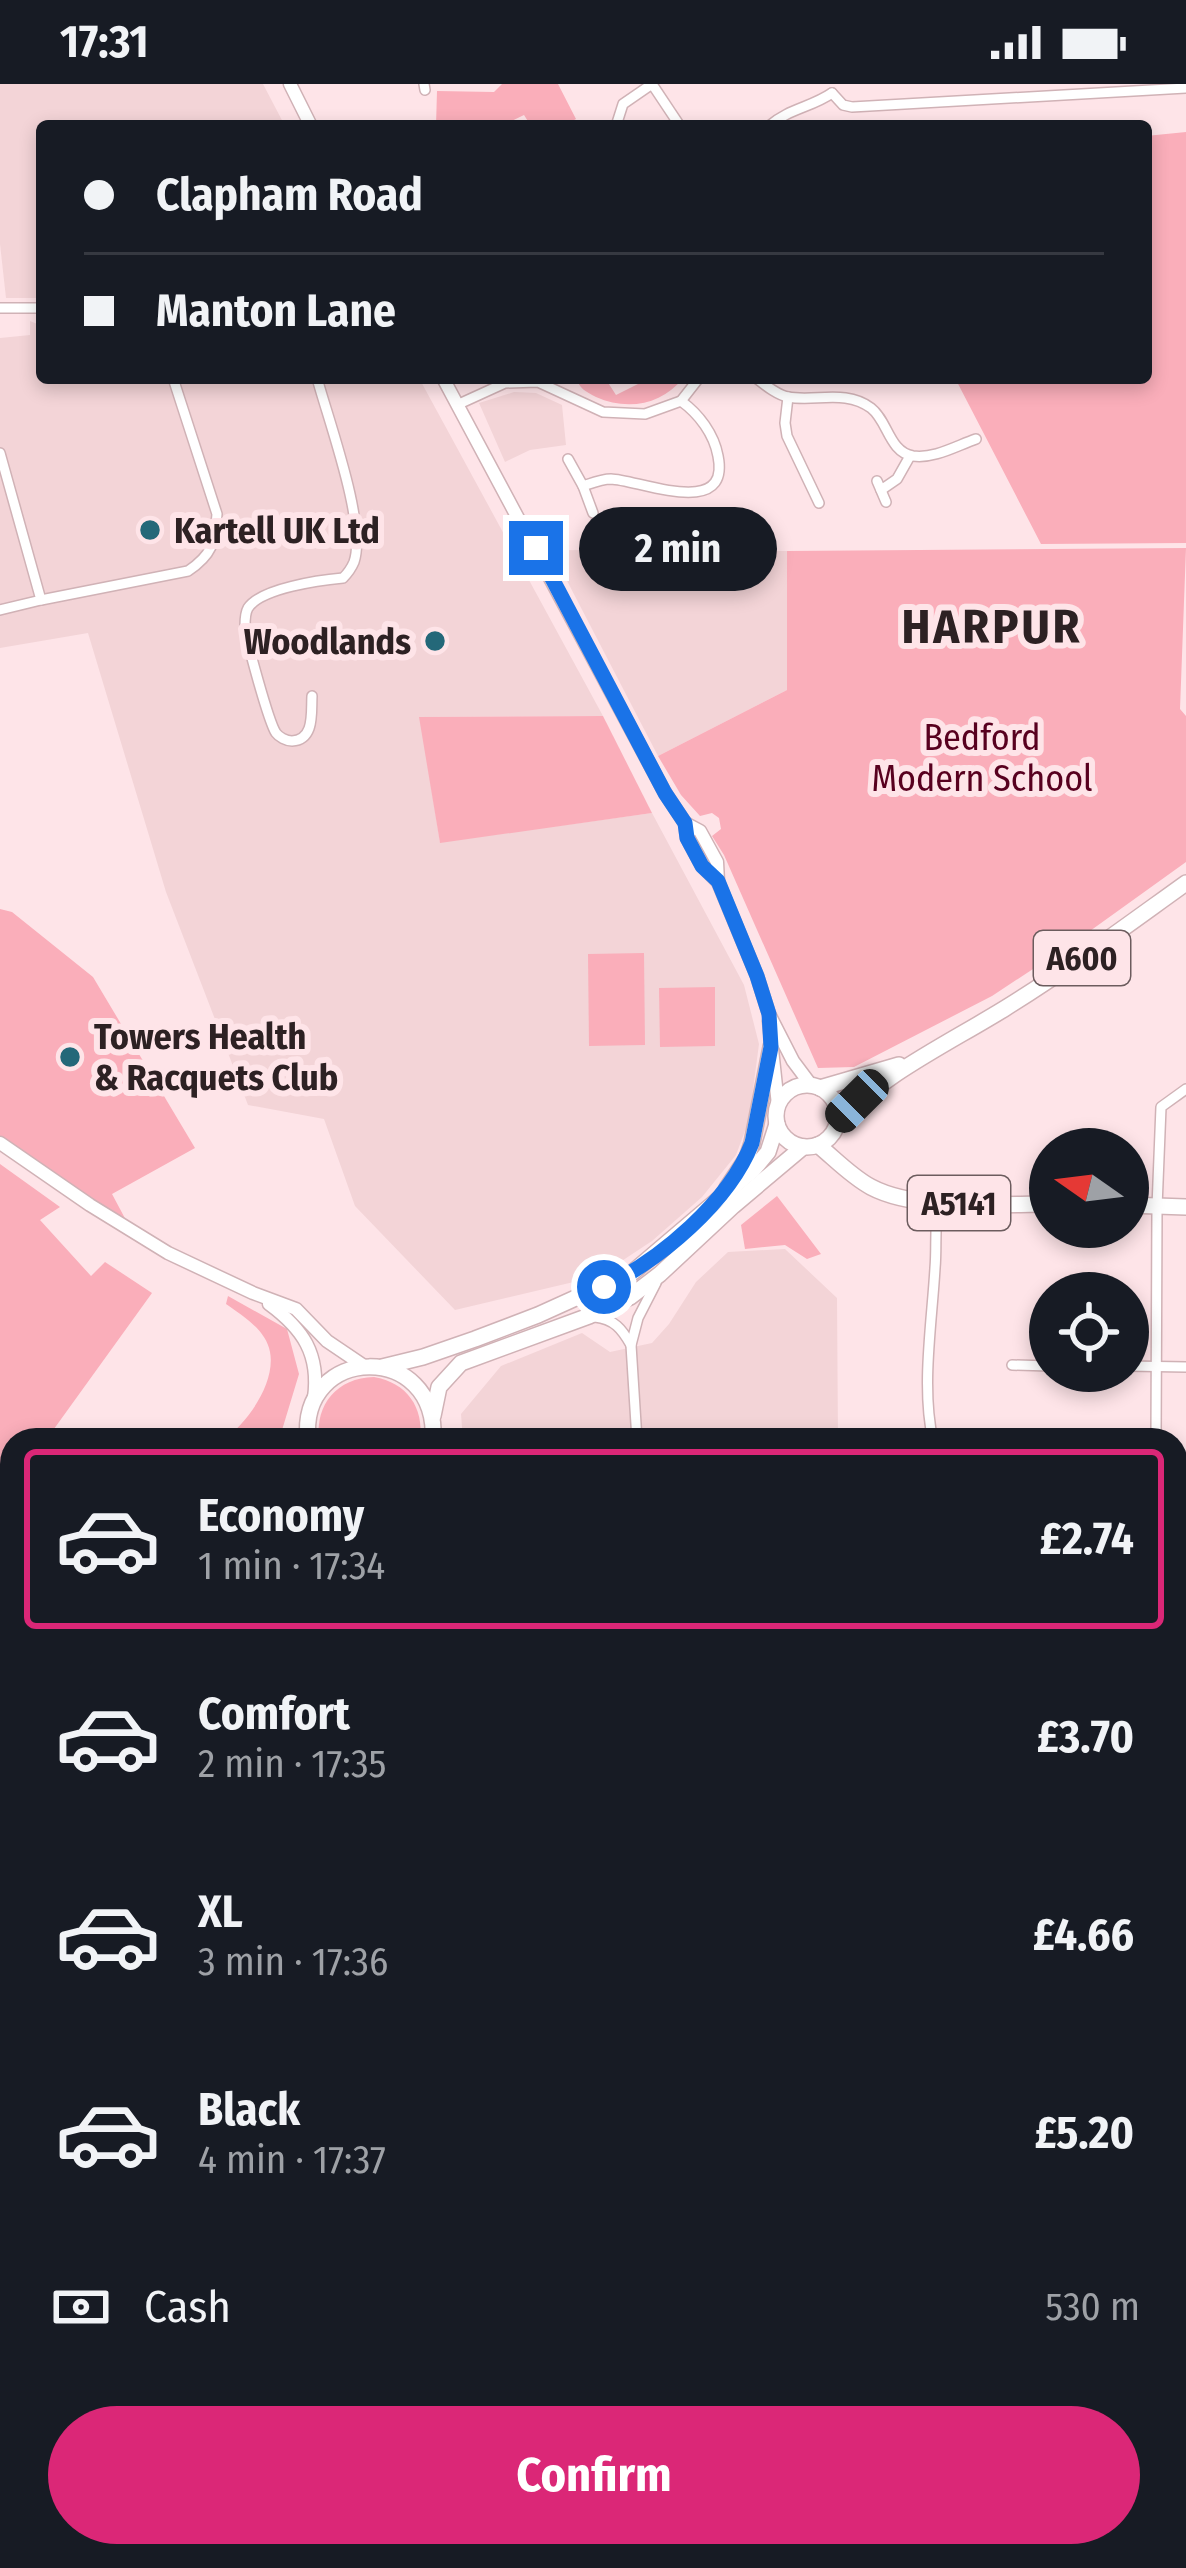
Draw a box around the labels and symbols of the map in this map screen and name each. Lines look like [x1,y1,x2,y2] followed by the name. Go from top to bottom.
[578,506,776,590] callout: 2 min
[174,509,380,553] place label: Kartell UK Ltd
[137,517,163,543] marker: Kartell UK Ltd
[509,521,563,575] route end
[901,598,1083,656] district label: HARPUR
[244,620,411,664] place label: Woodlands
[422,628,448,654] marker: Woodlands
[871,716,1093,801] park label: Bedford Modern School
[1034,931,1130,985] road number: A600
[94,1015,338,1100] place label: Towers Health & Racquets Club
[57,1044,83,1070] marker: Towers Health & Racquets Club
[819,1063,895,1139] car
[1029,1128,1149,1248] north arrow
[908,1176,1010,1230] road number: A5141
[577,1260,631,1314] route start

